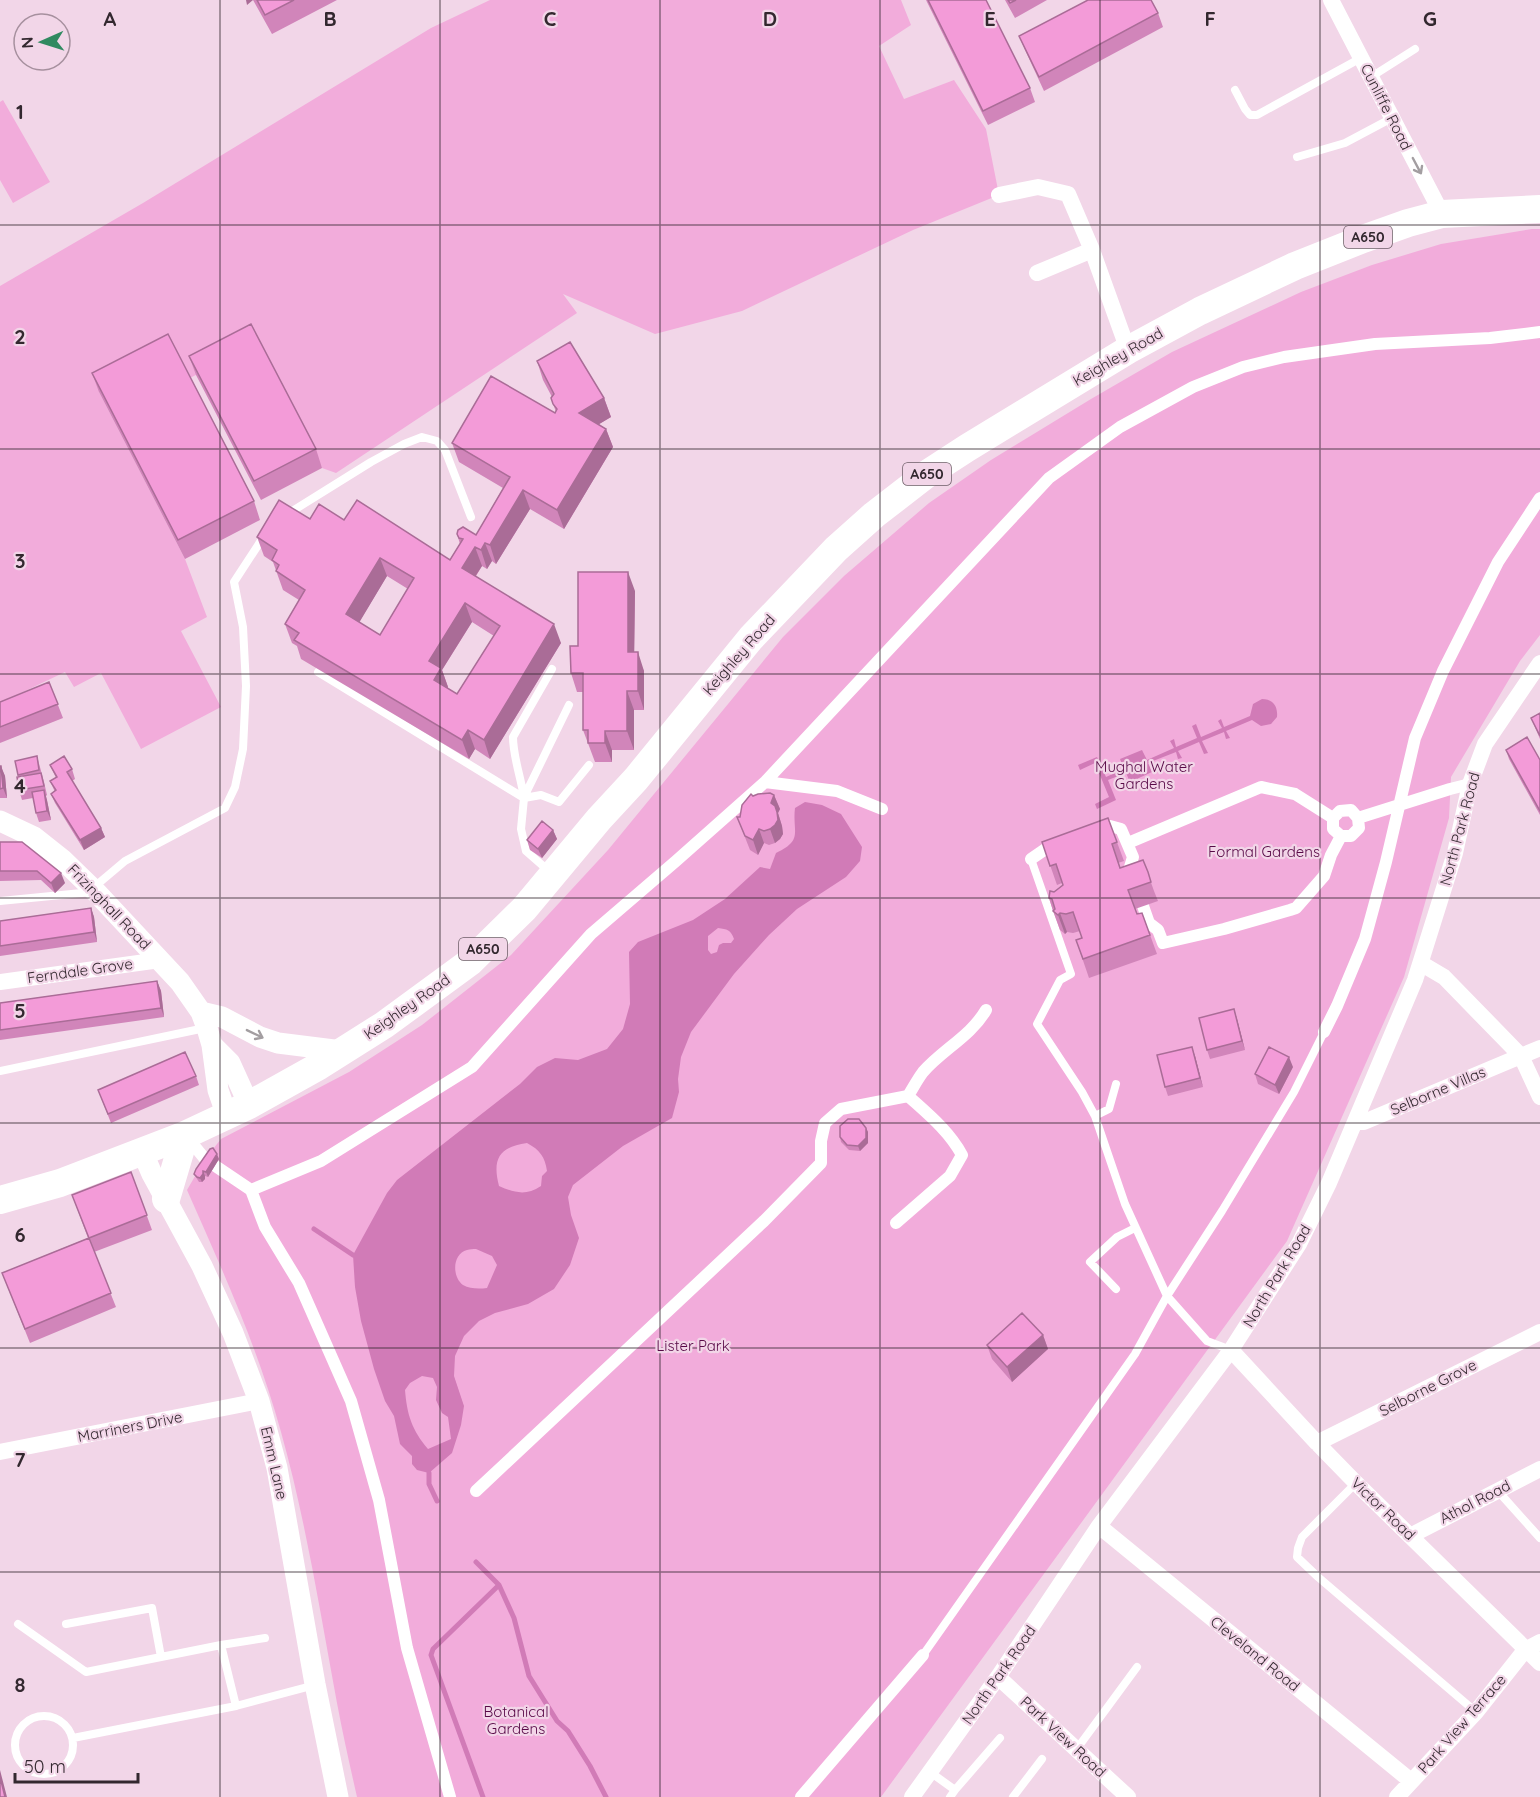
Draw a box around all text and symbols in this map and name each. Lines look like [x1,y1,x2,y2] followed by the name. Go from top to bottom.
[104,6,117,31] text: A
[323,6,337,31] text: B
[544,6,557,31] text: C
[763,6,777,31] text: D
[984,6,996,31] text: E
[1204,6,1216,31] text: F
[1423,6,1437,31] text: G
[12,12,72,72] north arrow
[17,36,37,49] text: N
[1357,60,1416,153] street label: Cunliffe Road
[16,99,24,124] text: 1
[1411,157,1423,174] one-way arrow
[1344,226,1392,248] road number: A650
[1069,323,1166,390] street label: Keighley Road
[14,324,26,349] text: 2
[903,463,951,485] road number: A650
[15,548,25,573] text: 3
[698,610,779,699] street label: Keighley Road
[1095,757,1193,793] park label: Mughal Water Gardens
[1435,770,1484,888] street label: North Park Road
[14,773,26,798] text: 4
[1208,842,1320,861] park label: Formal Gardens
[64,860,155,953] street label: Frizinghall Road
[459,938,507,960] road number: A650
[26,954,134,987] street label: Ferndale Grove
[360,970,453,1043] street label: Keighley Road
[14,998,26,1023] text: 5
[245,1029,263,1040] one-way arrow
[1387,1062,1488,1119] street label: Selborne Villas
[1238,1221,1315,1331] street label: North Park Road
[14,1222,26,1247] text: 6
[656,1336,730,1355] park label: Lister Park
[1376,1355,1480,1420] street label: Selborne Grove
[76,1407,184,1446] street label: Marriners Drive
[257,1425,292,1501] street label: Emm Lane
[15,1447,26,1472] text: 7
[1347,1473,1419,1544] street label: Victor Road
[1436,1476,1513,1528] street label: Athol Road
[1207,1612,1304,1695] street label: Cleveland Road
[957,1622,1040,1728] street label: North Park Road
[1413,1670,1510,1777] street label: Park View Terrace
[15,1672,26,1697] text: 8
[1017,1692,1110,1781] street label: Park View Road
[483,1702,549,1738] park label: Botanical Gardens
[15,1746,138,1784] scale bar
[24,1755,66,1778] text: 50 m

